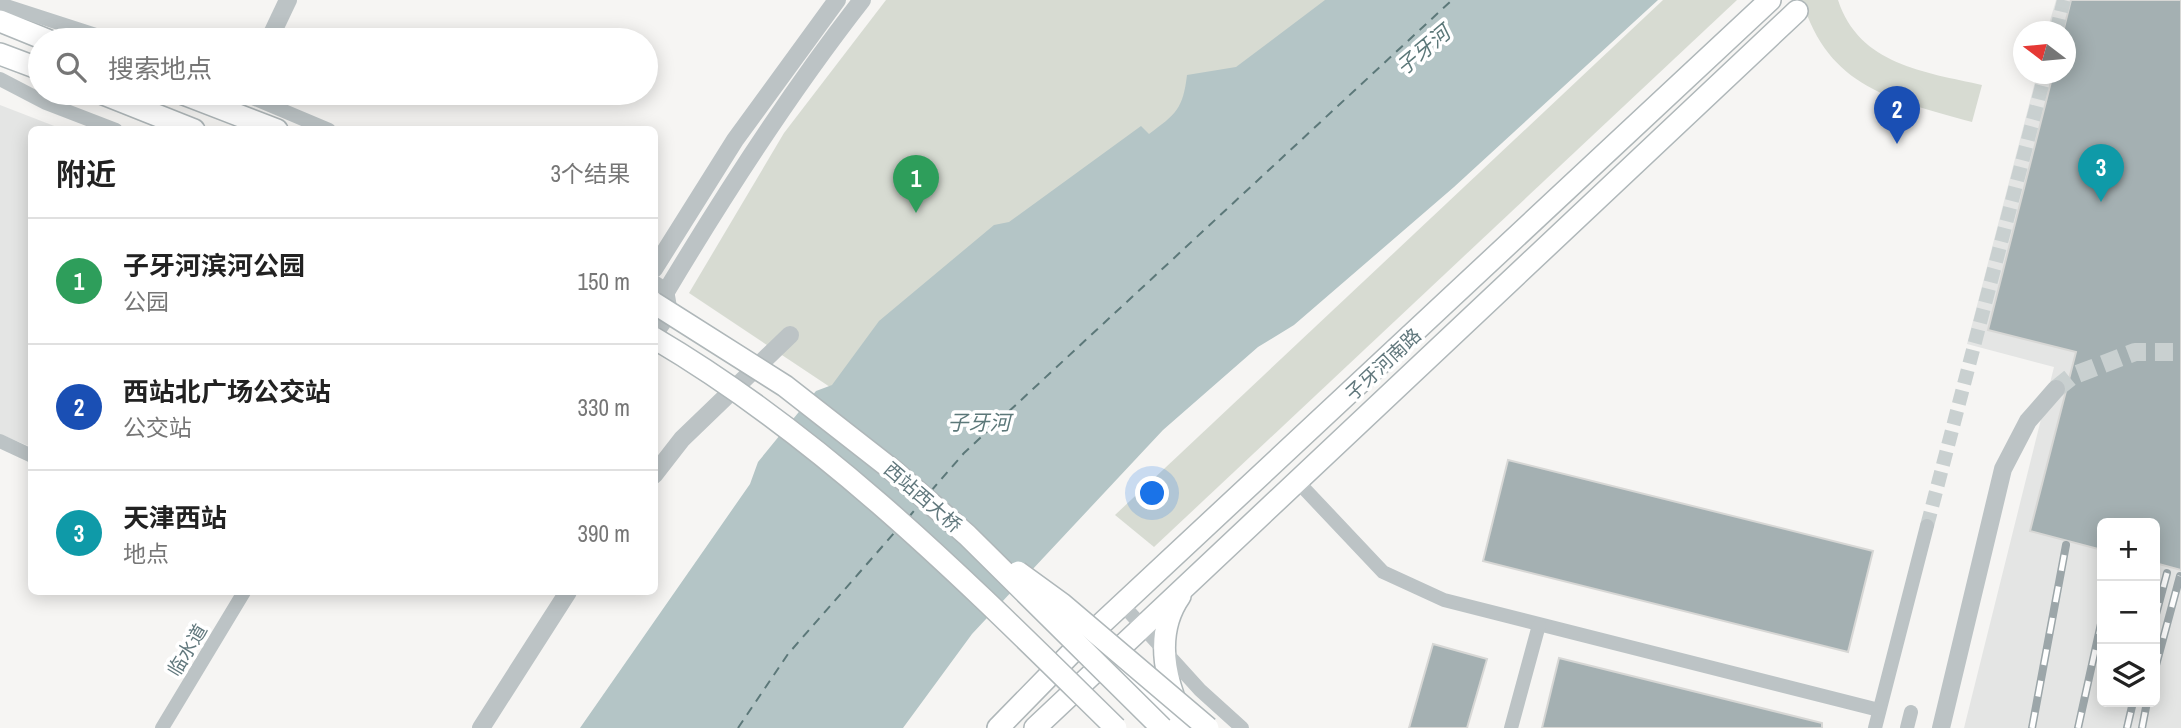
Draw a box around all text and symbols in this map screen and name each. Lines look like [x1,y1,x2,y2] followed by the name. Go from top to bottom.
[1390,16,1460,81] water label: 子牙河
[2013,21,2076,84] north arrow
[28,28,658,105] search box
[52,48,90,86] icon: search
[108,51,212,86] text: 搜索地点
[1874,86,1920,144] pin: 2
[2078,144,2124,202] pin: 3
[56,154,116,194] text: 附近
[893,155,939,213] pin: 1
[551,158,630,189] text: 3个结果
[123,248,305,283] text: 子牙河滨河公园
[74,266,84,297] text: 1
[578,266,630,297] text: 150 m
[123,286,169,317] text: 公园
[1339,322,1427,406] street label: 子牙河南路
[123,374,331,409] text: 西站北广场公交站
[74,392,84,423] text: 2
[578,392,630,423] text: 330 m
[948,408,1014,437] water label: 子牙河
[123,412,192,443] text: 公交站
[879,456,967,538] street label: 西站西大桥
[1135,476,1169,510] your location
[123,500,227,535] text: 天津西站
[74,518,84,549] text: 3
[578,518,630,549] text: 390 m
[2097,518,2160,707] map controls
[2097,518,2160,581] button: +
[123,538,169,569] text: 地点
[2097,581,2160,644] button: −
[161,619,213,681] street label: 临水道
[2097,644,2160,707] button: layers

